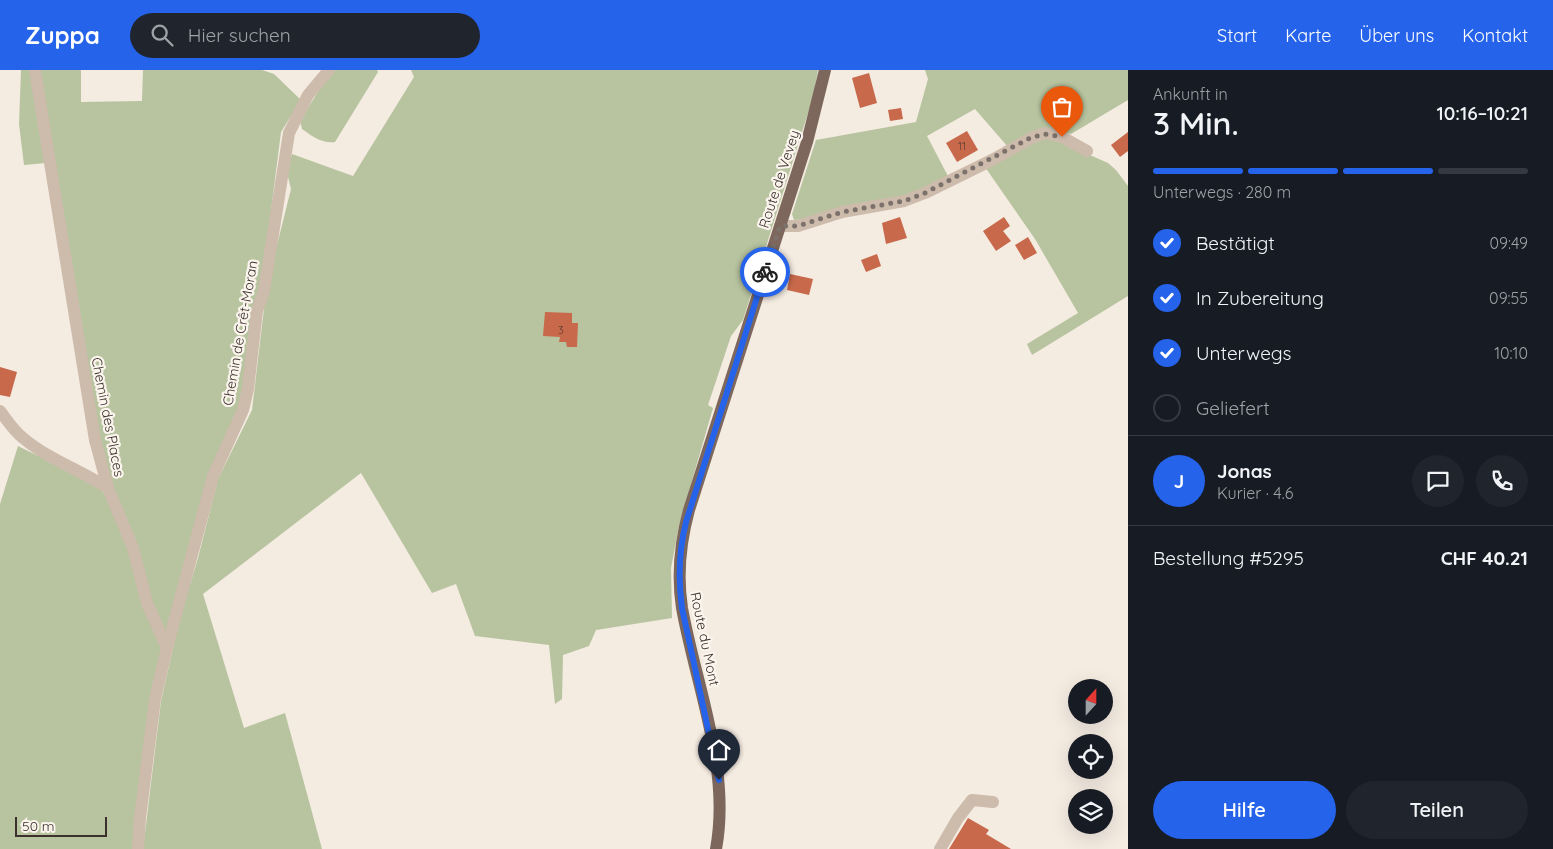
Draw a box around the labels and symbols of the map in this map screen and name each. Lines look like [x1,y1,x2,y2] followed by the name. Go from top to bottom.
[1041,86,1083,137] pin
[755,128,803,230] street label: Route de Vevey
[958,139,966,153] house number: 11
[740,247,790,297] courier
[218,259,262,407] street label: Chemin de Crêt-Moran
[558,323,564,337] house number: 3
[88,356,128,478] street label: Chemin des Places
[686,590,724,688] street label: Route du Mont
[1068,679,1112,724] north arrow
[698,729,740,780] pin
[15,814,108,837] scale bar

